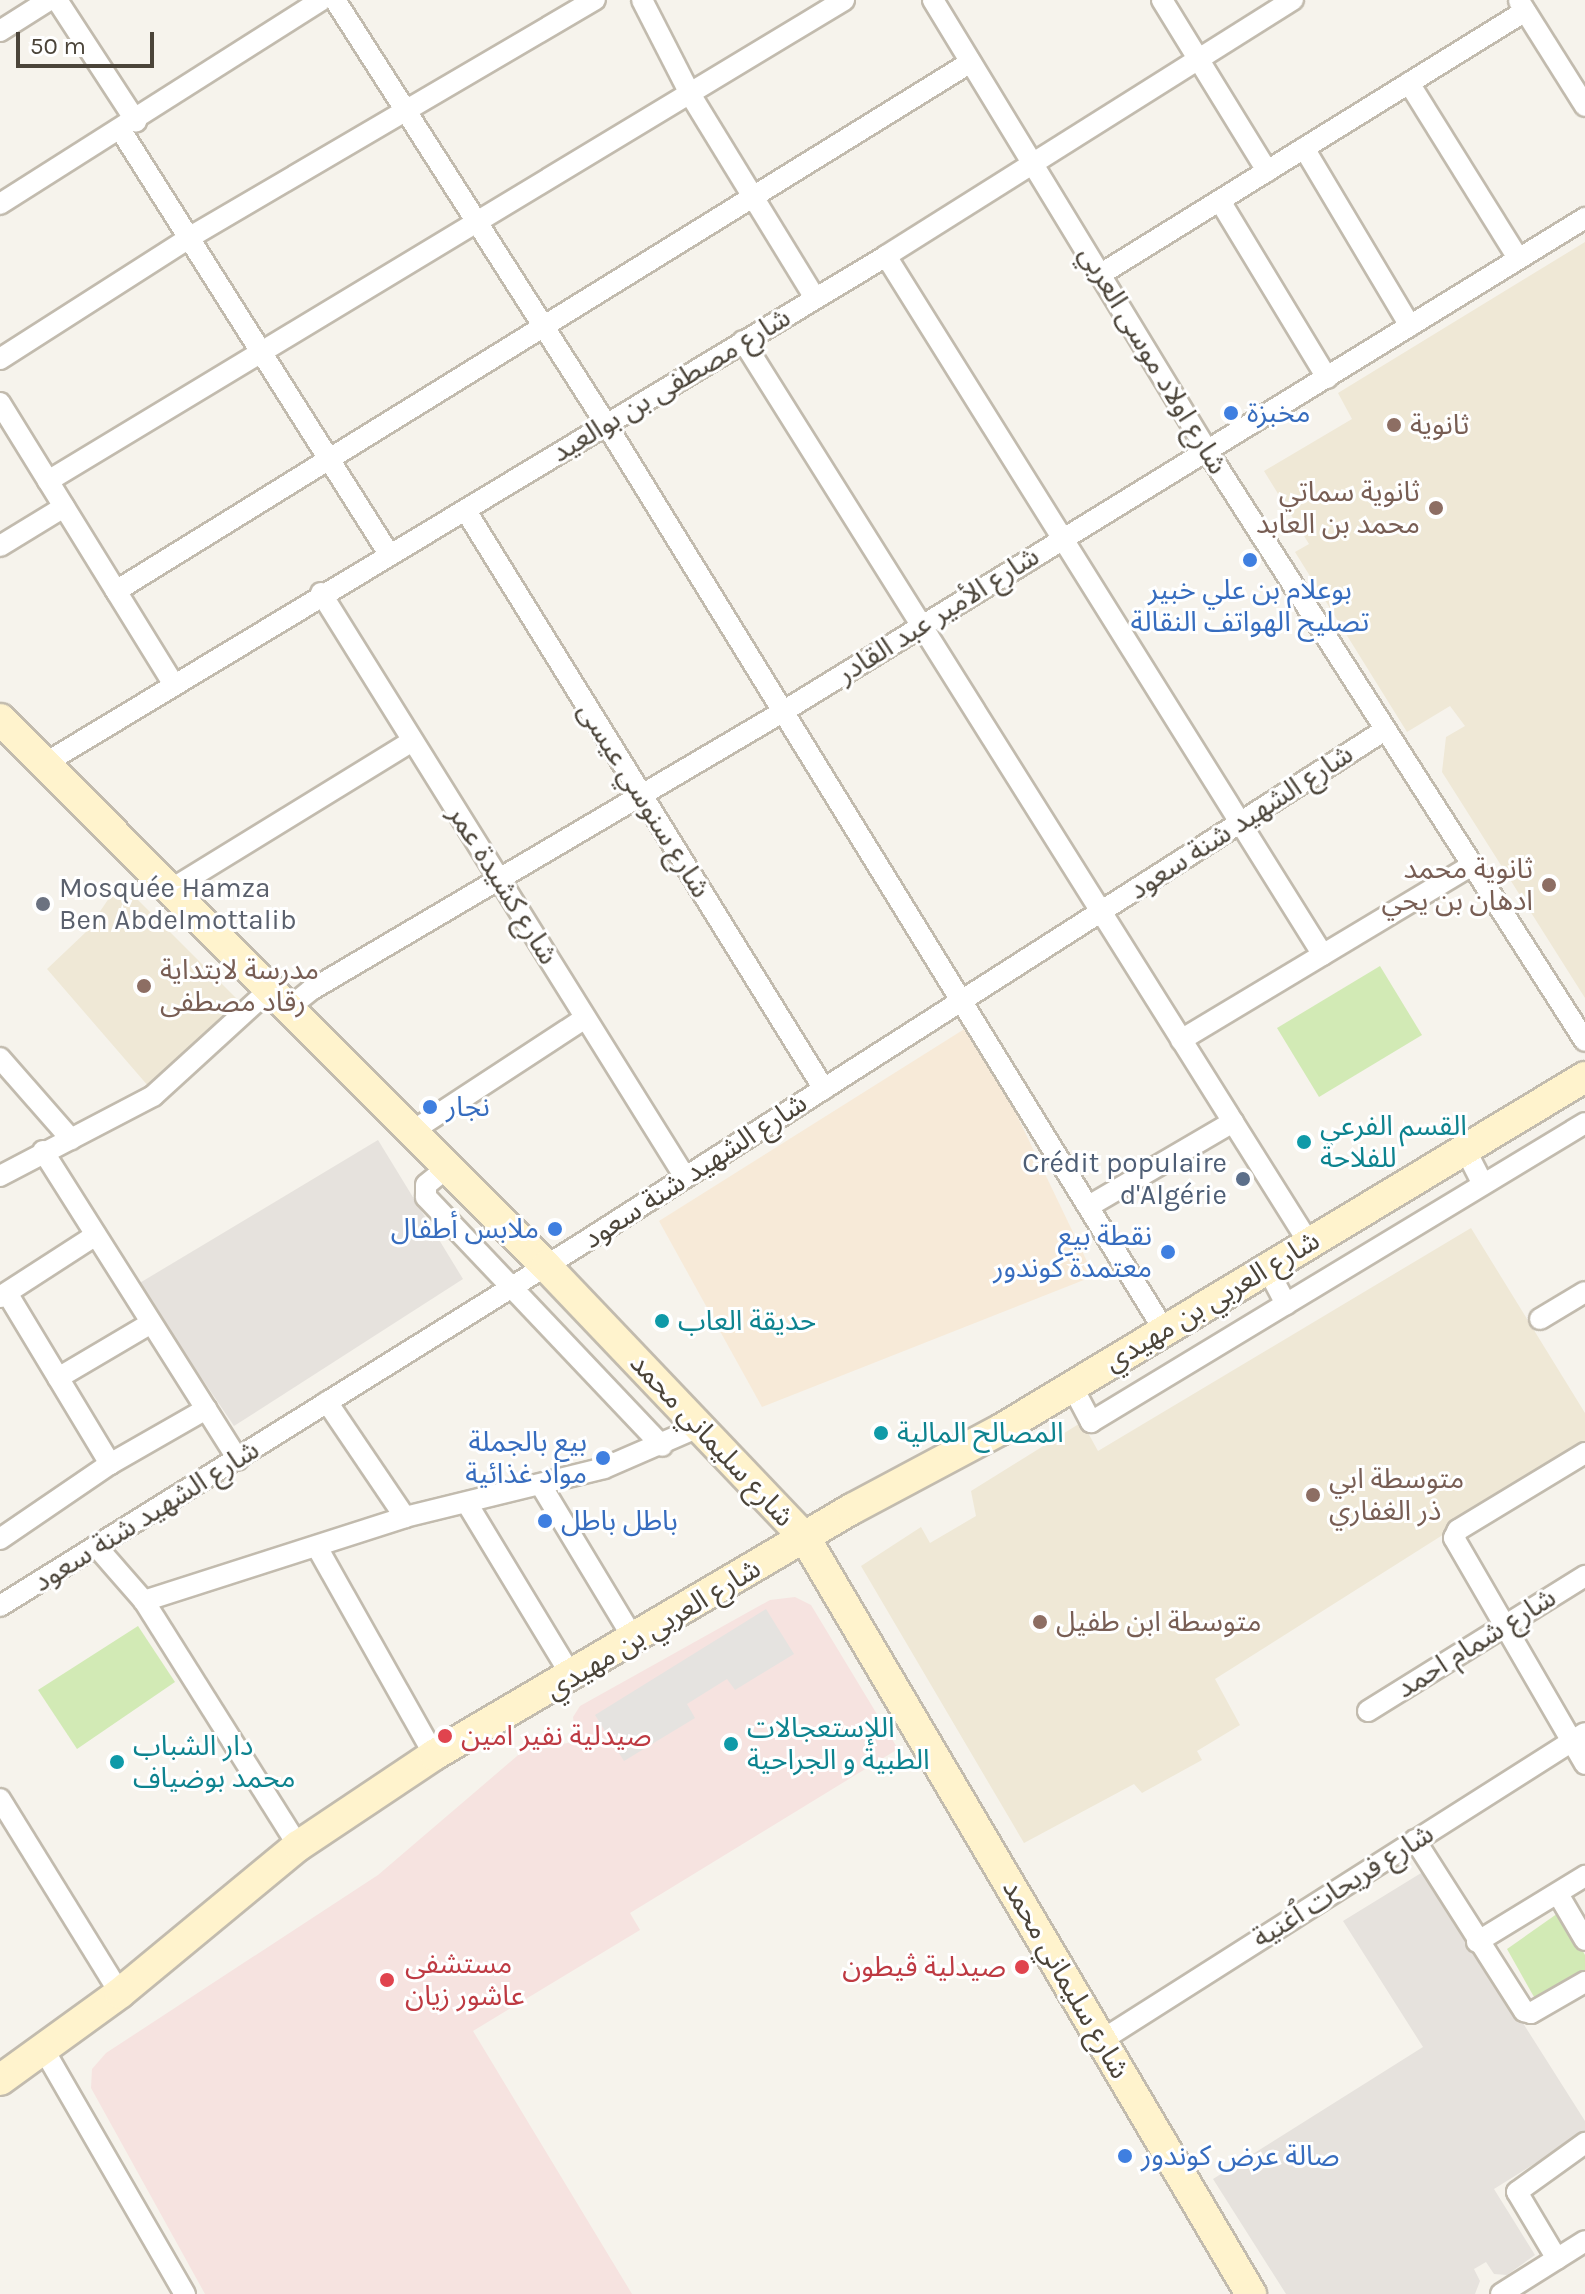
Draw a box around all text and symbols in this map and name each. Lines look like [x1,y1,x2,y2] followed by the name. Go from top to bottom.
[20,16,158,66] scale bar
[30,32,86,60] text: 50 m
[1071,240,1235,480] street label: شارع اولاد موسى العربي
[545,300,797,470] street label: شارع مصطفى بن بوالعيد
[1247,396,1310,430] place label: مخبزة
[1222,404,1240,422] marker: مخبزة
[1410,408,1469,442] place label: ثانوية
[1385,416,1403,434] marker: ثانوية
[1256,475,1420,541] place label: ثانوية سماتي محمد بن العابد
[1427,499,1445,517] marker: ثانوية سماتي محمد بن العابد
[831,539,1045,691] street label: شارع الأمير عبد القادر
[1241,551,1259,569] marker: بوعلام بن علي خبير تصليح الهواتف النقالة
[1131,573,1369,639] place label: بوعلام بن علي خبير تصليح الهواتف النقالة
[570,696,718,904] street label: شارع سنوسي عيسى
[1123,737,1359,907] street label: شارع الشهيد شنة سعود
[441,799,565,971] street label: شارع كشيدة عمر
[1381,852,1533,918] place label: ثانوية محمد ادهان بن يحي
[59,871,297,937] place label: Mosquée Hamza Ben Abdelmottalib
[1540,876,1558,894] marker: ثانوية محمد ادهان بن يحي
[34,895,52,913] marker: Mosquée Hamza Ben Abdelmottalib
[160,953,319,1019] place label: مدرسة لابتداية رقاد مصطفى
[135,977,153,995] marker: مدرسة لابتداية رقاد مصطفى
[577,1086,813,1256] street label: شارع الشهيد شنة سعود
[446,1090,490,1124] place label: نجار
[421,1098,439,1116] marker: نجار
[1320,1109,1467,1175] place label: القسم الفرعي للفلاحة
[1295,1133,1313,1151] marker: القسم الفرعي للفلاحة
[1022,1146,1227,1212] place label: Crédit populaire d'Algérie
[1234,1170,1252,1188] marker: Crédit populaire d'Algérie
[391,1212,539,1246] place label: ملابس أطفال
[993,1219,1152,1285] place label: نقطة بيع معتمدة كوندور
[546,1220,564,1238] marker: ملابس أطفال
[1098,1224,1326,1378] street label: شارع العربي بن مهيدي
[1159,1243,1177,1261] marker: نقطة بيع معتمدة كوندور
[678,1304,816,1338] place label: حديقة العاب
[653,1312,671,1330] marker: حديقة العاب
[623,1346,801,1534] street label: شارع سليماني محمد
[897,1416,1064,1450] place label: المصالح المالية
[872,1424,890,1442] marker: المصالح المالية
[465,1425,587,1491] place label: بيع بالجملة مواد غذائية
[27,1433,265,1599] street label: شارع الشهيد شنة سعود
[594,1449,612,1467] marker: بيع بالجملة مواد غذائية
[1329,1462,1464,1528] place label: متوسطة ابي ذر الغفاري
[1304,1486,1322,1504] marker: متوسطة ابي ذر الغفاري
[561,1504,678,1538] place label: باطل باطل
[536,1512,554,1530] marker: باطل باطل
[539,1552,767,1706] street label: شارع العربي بن مهيدي
[1390,1581,1562,1705] street label: شارع شمام احمد
[1056,1605,1261,1639] place label: متوسطة ابن طفيل
[1031,1613,1049,1631] marker: متوسطة ابن طفيل
[747,1711,930,1777] place label: اللإستعجالات الطبية و الجراحية
[461,1719,651,1753] place label: صيدلية نفير امين
[436,1727,454,1745] marker: صيدلية نفير امين
[133,1729,295,1795] place label: دار الشباب محمد بوضياف
[722,1735,740,1753] marker: اللإستعجالات الطبية و الجراحية
[108,1753,126,1771] marker: دار الشباب محمد بوضياف
[1246,1817,1440,1955] street label: شارع فريحات ٱغنية
[995,1873,1137,2085] street label: شارع سليماني محمد
[405,1947,524,2013] place label: مستشفى عاشور زيان
[842,1950,1006,1984] place label: صيدلية ڨيطون
[1013,1958,1031,1976] marker: صيدلية ڨيطون
[376,1969,398,1991] marker: مستشفى عاشور زيان
[1141,2139,1339,2173] place label: صالة عرض كوندور
[1116,2147,1134,2165] marker: صالة عرض كوندور

